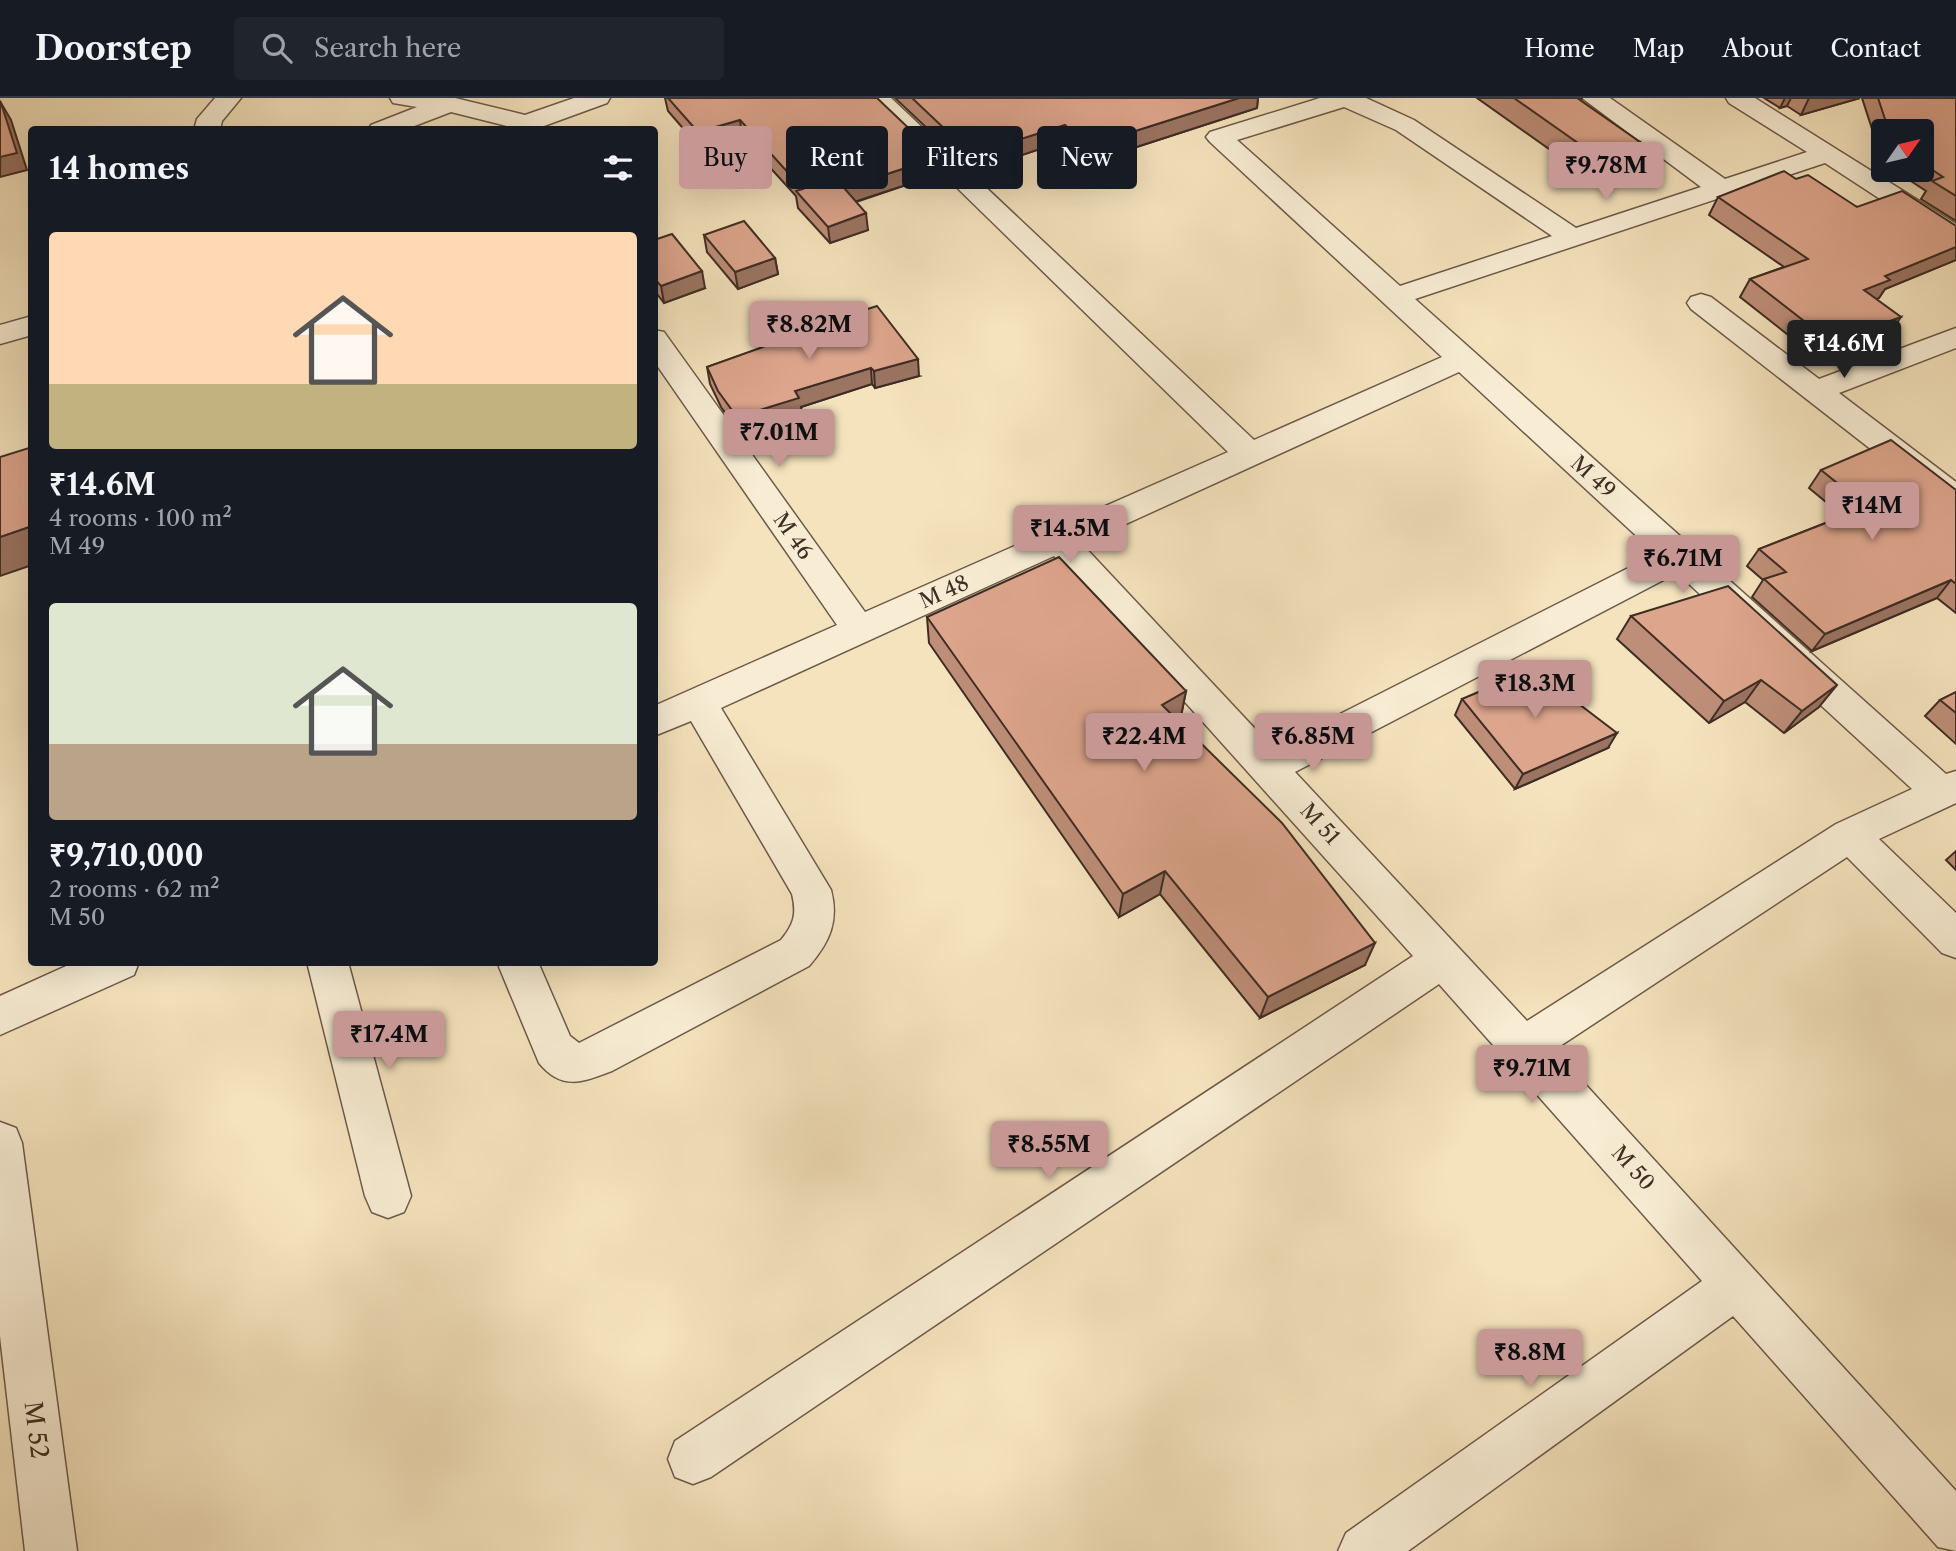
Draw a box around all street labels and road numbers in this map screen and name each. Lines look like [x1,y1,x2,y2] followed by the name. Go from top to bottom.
[1566,450,1621,503] street label: M 49
[768,508,818,564] street label: M 46
[915,570,972,613] street label: M 48
[1295,798,1346,850] street label: M 51
[1607,1140,1660,1195] street label: M 50
[19,1400,54,1460] street label: M 52

